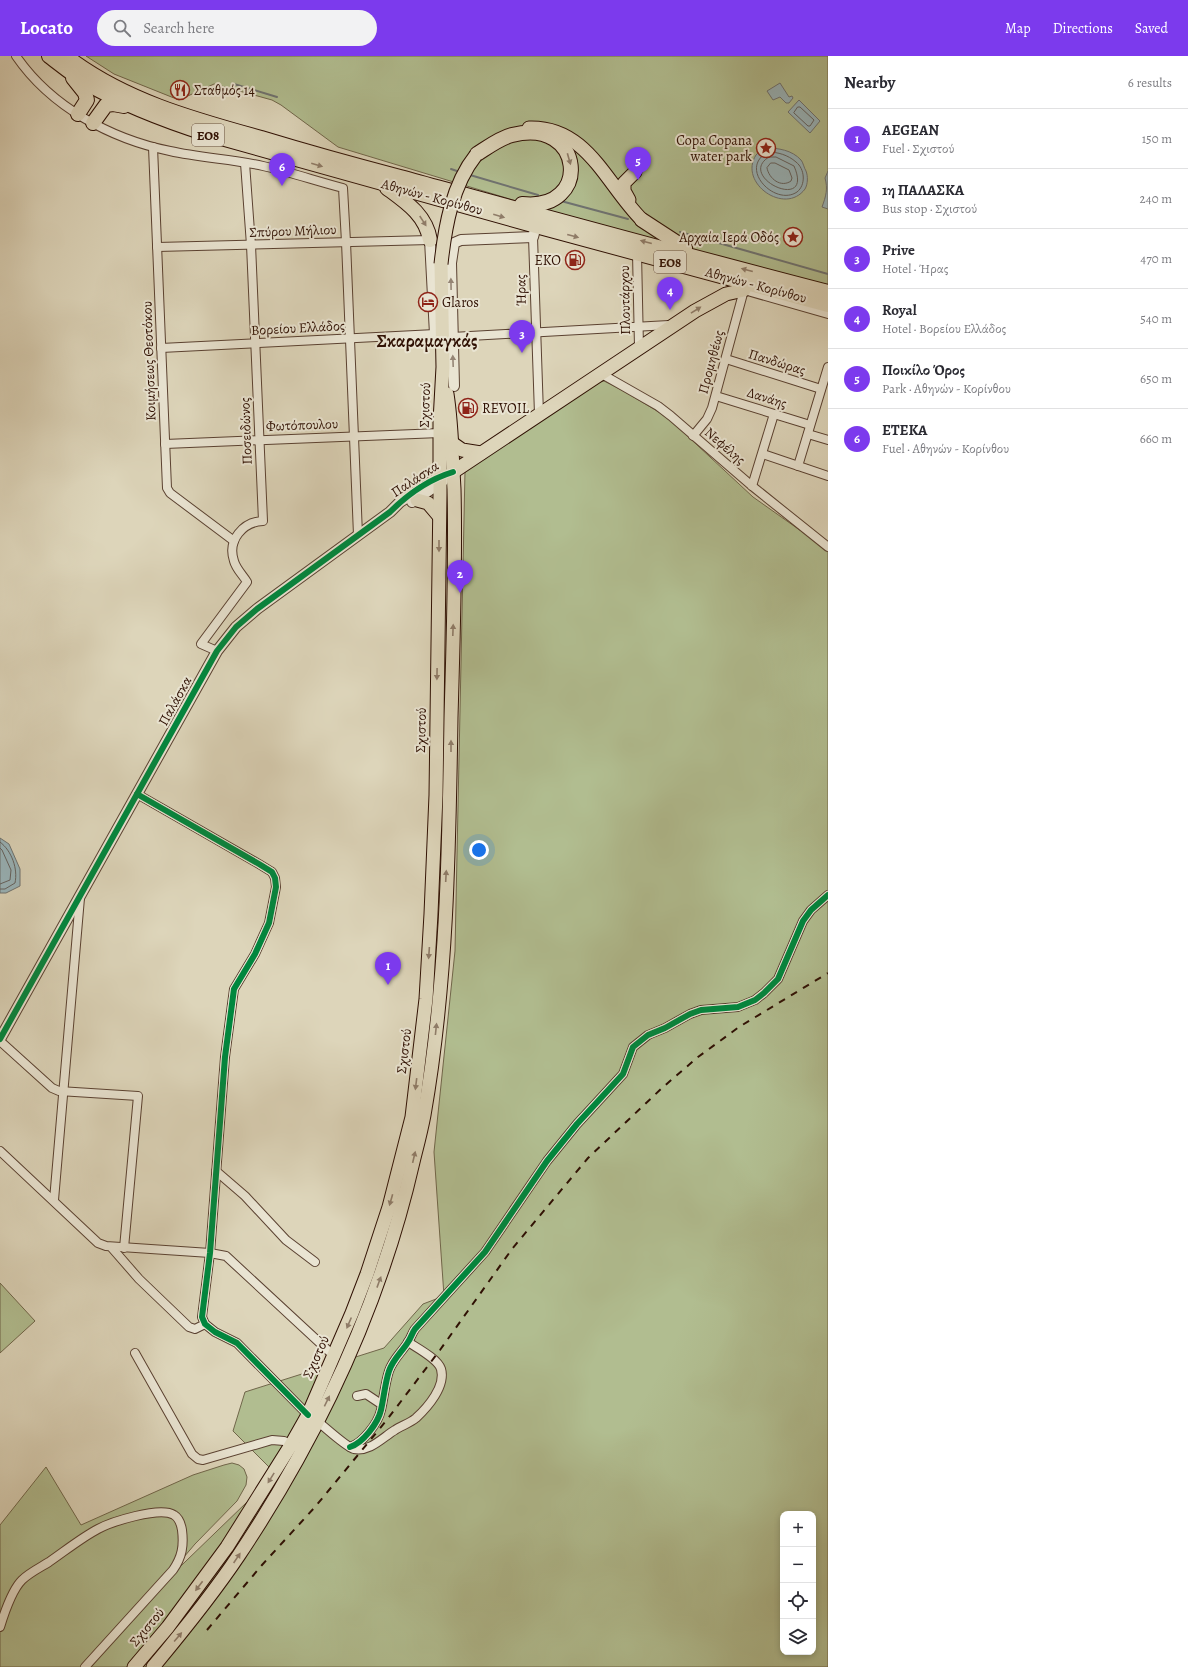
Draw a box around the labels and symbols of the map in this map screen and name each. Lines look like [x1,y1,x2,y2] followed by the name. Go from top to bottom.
[169,79,191,101] restaurant icon: Σταθμός 14
[194,81,255,100] place label: Σταθμός 14
[192,124,224,146] road number: ΕΟ8
[676,131,752,166] place label: Copa Copana water park
[755,137,777,159] place icon: Copa Copana water park
[625,147,651,180] pin: 5
[269,153,295,186] pin: 6
[566,153,572,165] one-way arrow
[311,162,323,168] one-way arrow
[378,174,485,220] street label: Αθηνών - Κορίνθου
[493,213,505,219] one-way arrow
[419,216,427,226] one-way arrow
[249,220,337,242] street label: Σπύρου Μήλιου
[782,226,804,248] place icon: Αρχαία Ιερά Οδός
[678,228,779,247] place label: Αρχαία Ιερά Οδός
[567,234,580,240] one-way arrow
[639,239,652,245] one-way arrow
[564,249,586,271] fuel station icon: EKO
[534,251,561,270] place label: EKO
[654,251,686,273] road number: ΕΟ8
[702,262,809,308] street label: Αθηνών - Κορίνθου
[615,265,635,335] street label: Πλουτάρχου
[741,267,753,273] one-way arrow
[511,274,531,306] street label: Ήρας
[448,277,454,290] one-way arrow
[657,277,683,310] pin: 4
[417,291,439,313] hotel icon: Glaros
[442,293,479,312] place label: Glaros
[137,301,161,421] street label: Κοιμήσεως Θεοτόκου
[690,307,702,314] one-way arrow
[251,316,345,340] street label: Βορείου Ελλάδος
[509,320,535,353] pin: 3
[693,328,729,396] street label: Προμηθέως
[376,329,478,353] district label: Σκαραμαγκάς
[746,344,808,380] street label: Πανδώρας
[450,354,456,367] one-way arrow
[415,382,435,428] street label: Σχιστού
[745,383,789,413] street label: Δανάης
[235,397,257,465] street label: Ποσειδώνος
[457,397,479,419] fuel station icon: REVOIL
[482,399,530,418] place label: REVOIL
[265,414,339,436] street label: Φωτόπουλου
[700,423,750,469] street label: Νεφέλης
[387,456,443,502] street label: Παλάσκα
[436,540,442,553] one-way arrow
[447,560,473,593] pin: 2
[450,623,456,636] one-way arrow
[434,668,441,680] one-way arrow
[154,673,197,729] street label: Παλάσκα
[411,707,431,753] street label: Σχιστού
[448,739,454,752] one-way arrow
[469,840,489,860] your location
[443,870,450,882] one-way arrow
[425,947,432,959] one-way arrow
[375,952,401,985] pin: 1
[432,1023,439,1035] one-way arrow
[392,1027,416,1075] street label: Σχιστού
[413,1078,419,1090] one-way arrow
[412,1151,418,1163] one-way arrow
[388,1194,394,1206] one-way arrow
[376,1276,382,1288] one-way arrow
[345,1317,351,1329] one-way arrow
[298,1332,334,1382] street label: Σχιστού
[324,1395,330,1407] one-way arrow
[267,1473,275,1483] one-way arrow
[233,1553,241,1563] one-way arrow
[195,1581,203,1591] one-way arrow
[125,1604,169,1650] street label: Σχιστού
[173,1632,182,1643] one-way arrow

